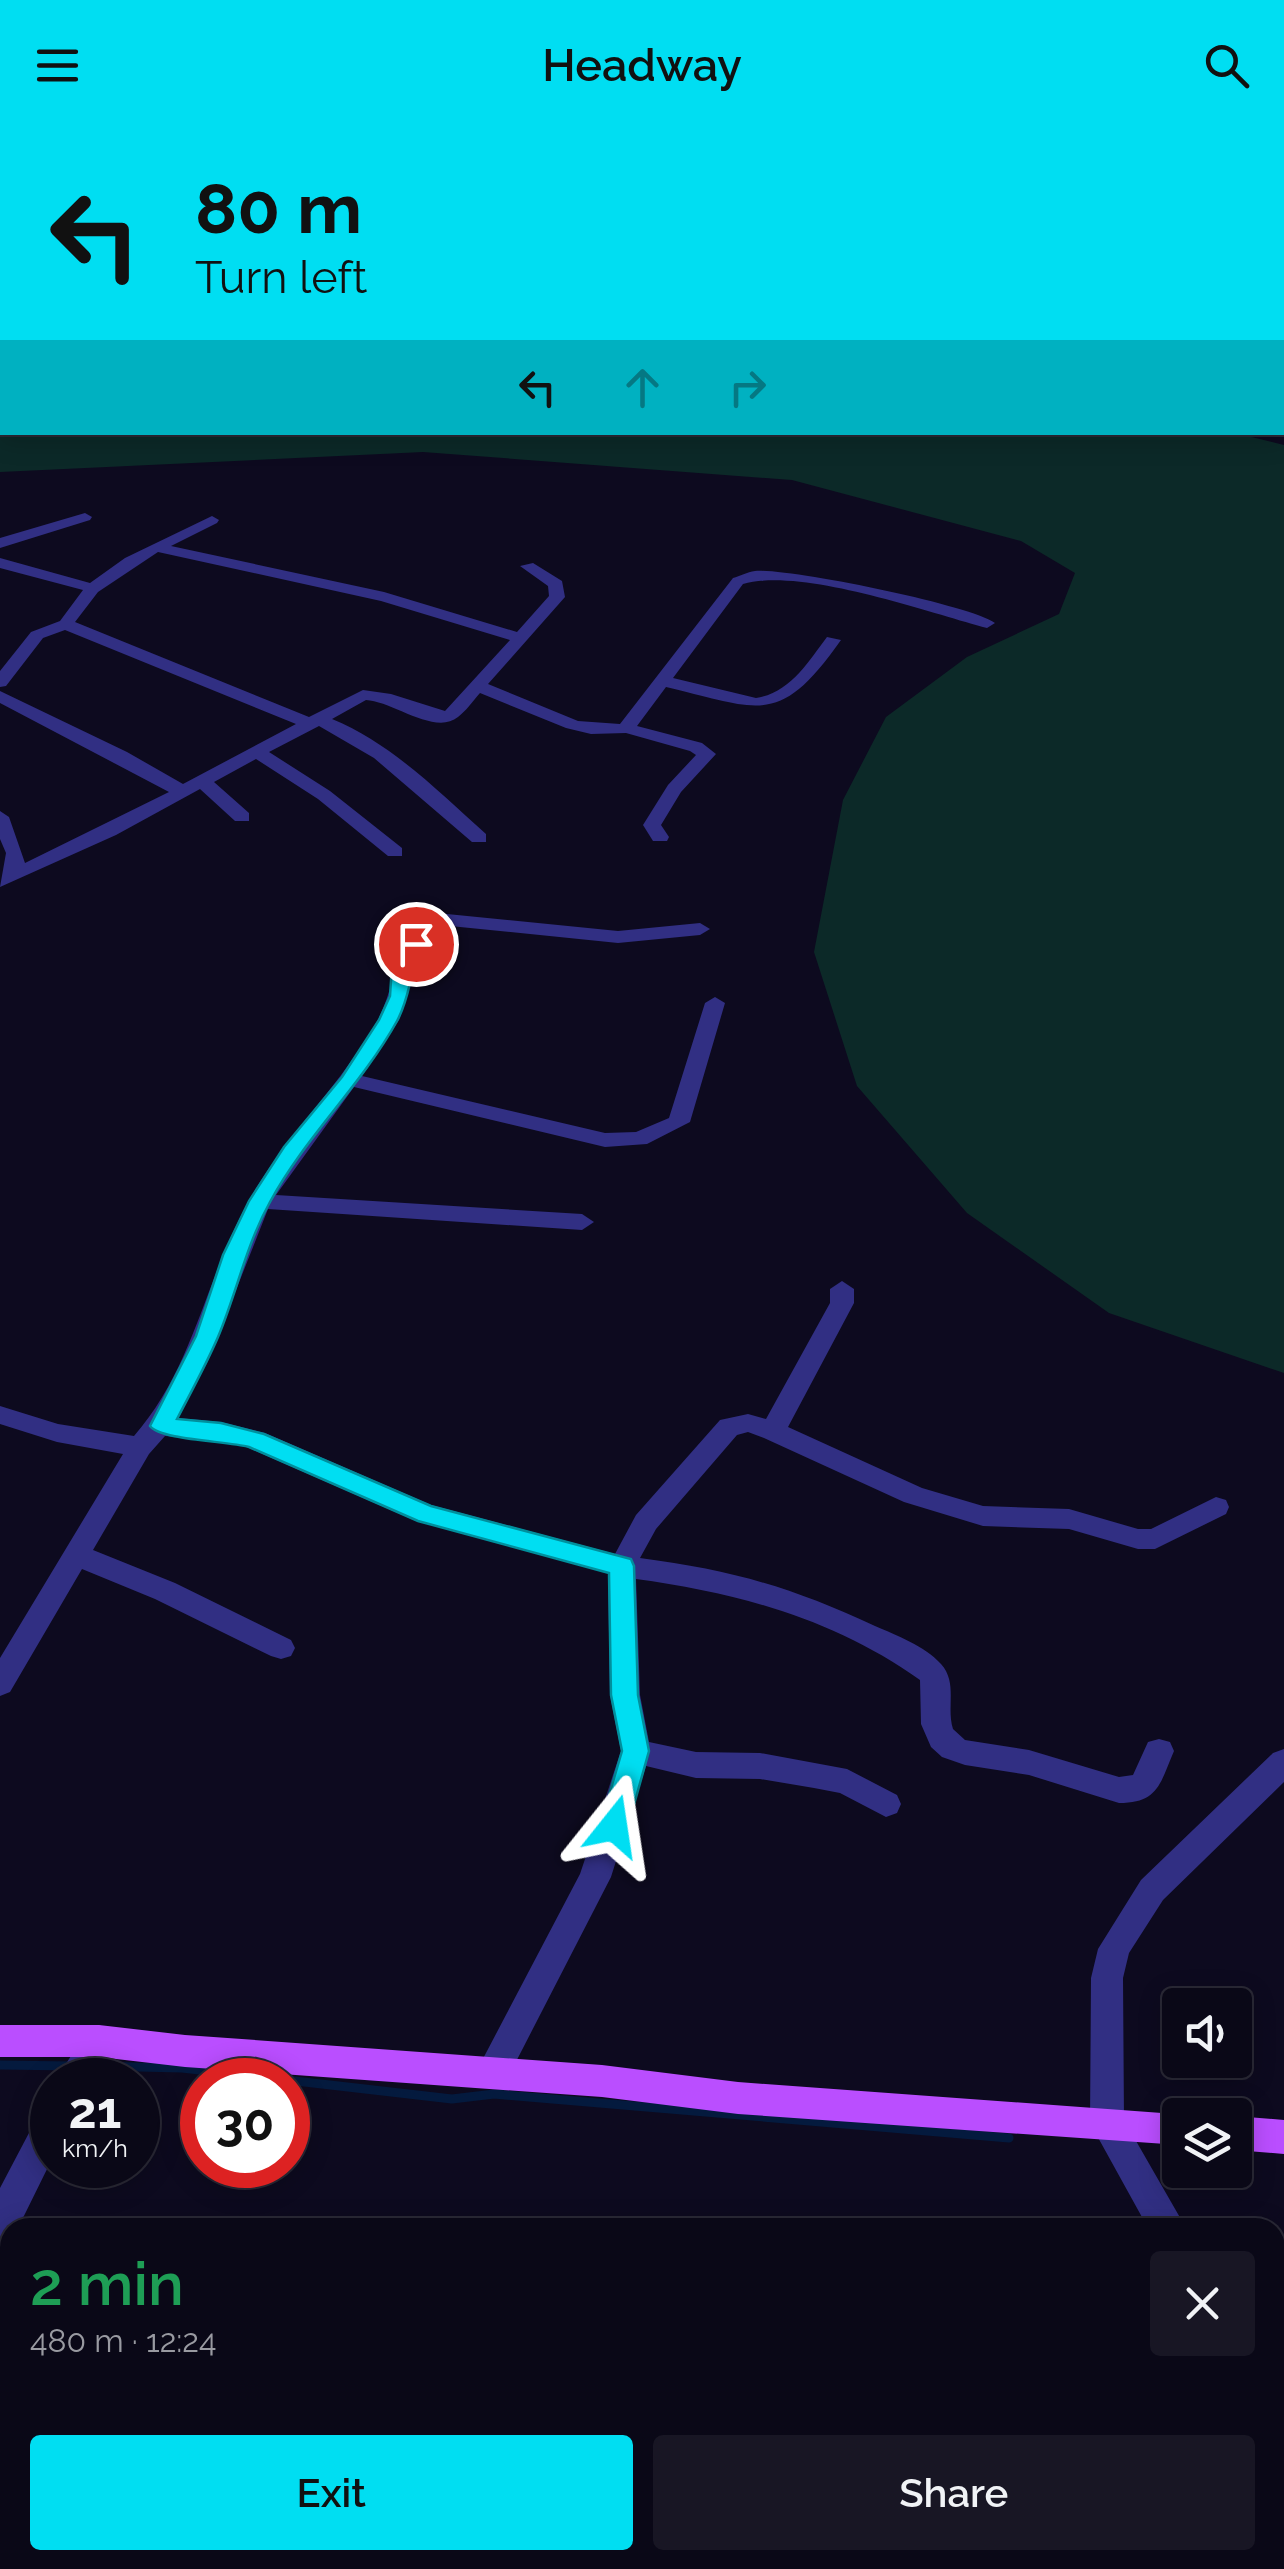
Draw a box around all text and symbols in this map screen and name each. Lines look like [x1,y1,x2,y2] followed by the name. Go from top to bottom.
[30,38,85,93] icon: menu
[1199,38,1254,93] icon: search
[542,39,742,92] text: Headway
[195,167,362,249] text: 80 m
[30,170,160,300] icon: left
[195,251,367,304] text: Turn left
[510,360,565,415] icon: left
[615,360,670,415] icon: ahead
[720,360,775,415] icon: right
[374,902,459,987] pin
[389,917,444,972] icon: arrive
[562,1774,666,1878] position arrow
[1162,1988,1252,2188] map controls
[1162,1988,1252,2078] button: sound
[180,2058,310,2188] speed limit sign: 30
[69,2081,121,2140] text: 21
[1162,2098,1252,2188] button: layers
[62,2133,128,2163] text: km/h
[30,2249,184,2319] text: 2 min
[1150,2251,1255,2356] button: close
[30,2322,217,2359] text: 480 m · 12:24
[30,2435,633,2550] button: Exit
[653,2435,1255,2550] button: Share

